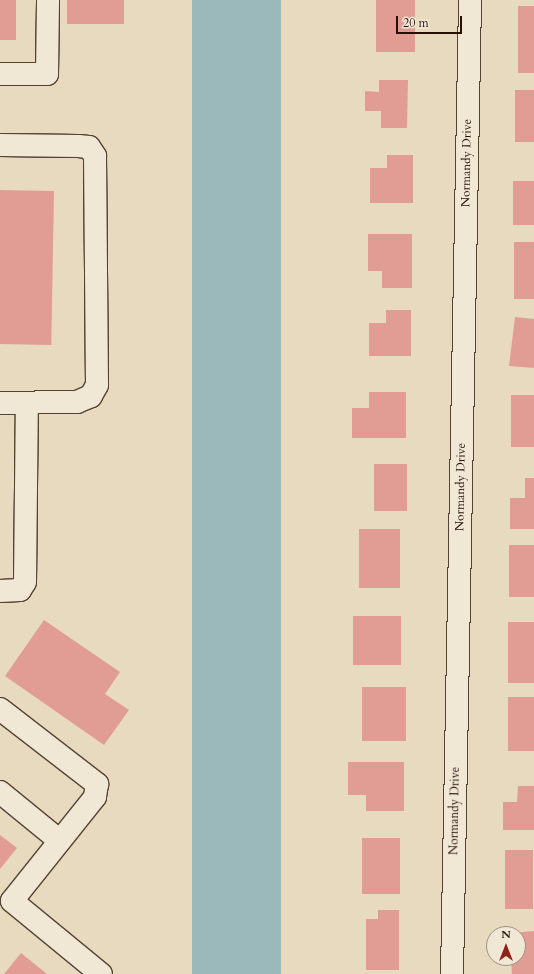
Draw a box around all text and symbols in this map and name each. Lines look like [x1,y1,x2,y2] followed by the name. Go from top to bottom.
[398,8,464,34] scale bar
[403,15,429,31] text: 20 m
[459,119,475,207] street label: Normandy Drive
[453,443,469,531] street label: Normandy Drive
[447,767,463,855] street label: Normandy Drive
[486,926,526,966] north arrow
[501,927,511,942] text: N

